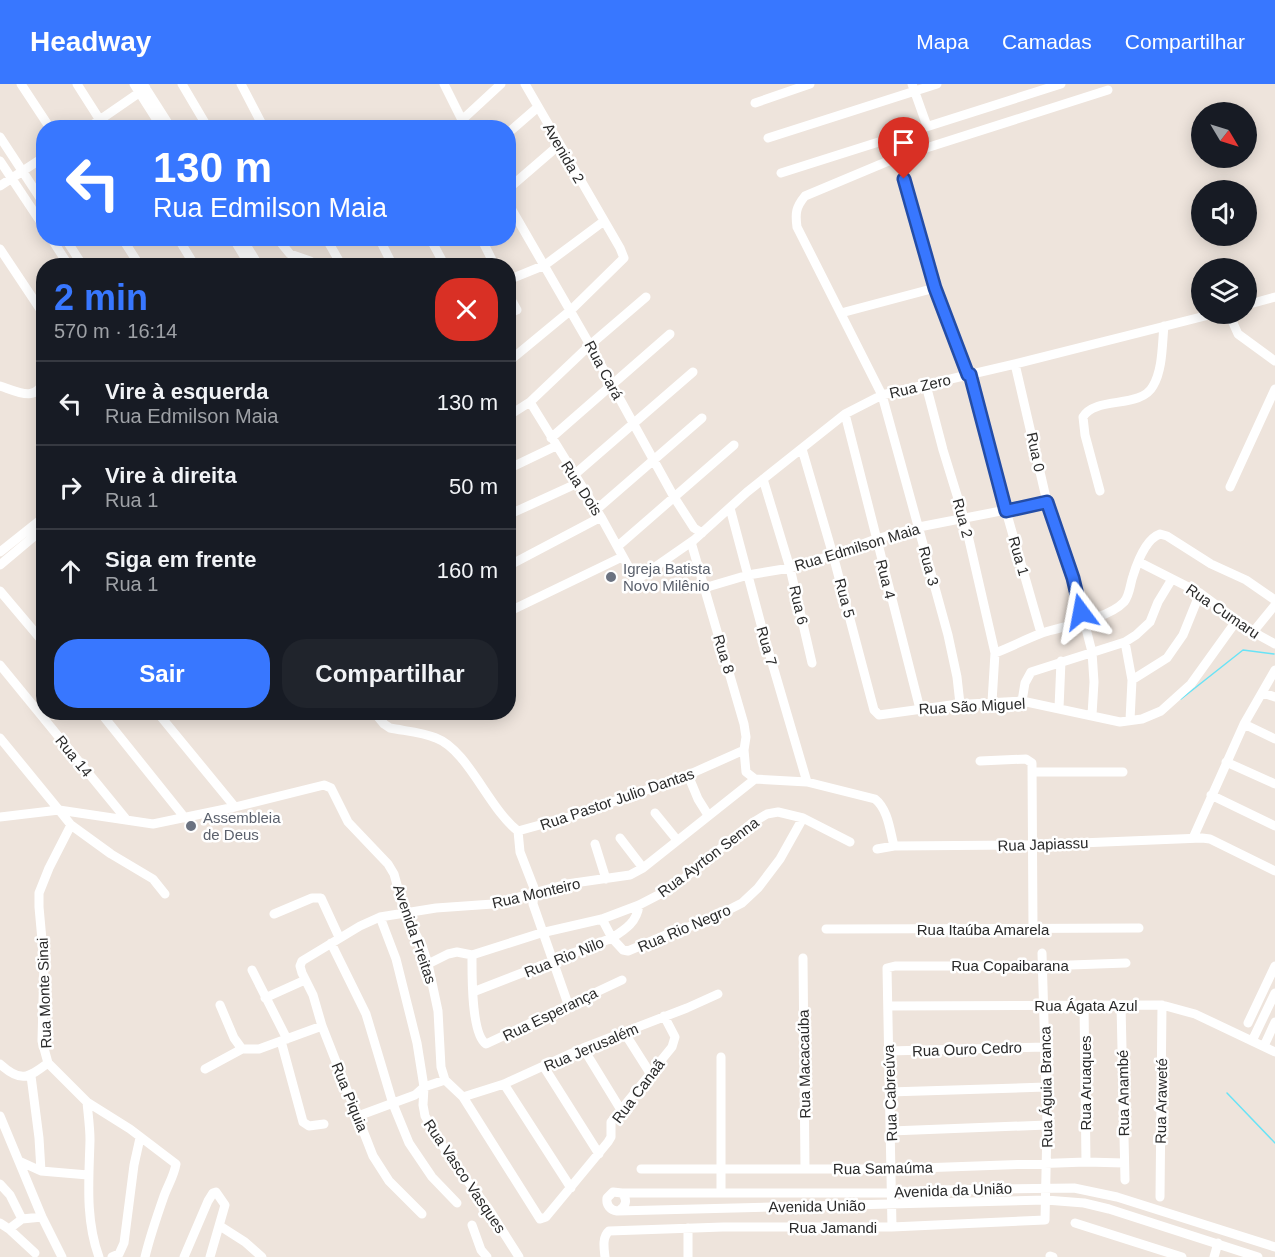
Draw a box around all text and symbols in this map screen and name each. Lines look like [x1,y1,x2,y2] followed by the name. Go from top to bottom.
[30,26,151,57] text: Headway
[916,30,969,53] text: Mapa
[1002,30,1092,53] text: Camadas
[1125,30,1245,53] text: Compartilhar
[1191,102,1257,168] north arrow
[1191,102,1257,324] map controls
[878,117,929,179] pin
[540,120,588,186] street label: Avenida 2
[887,126,920,159] icon: arrive
[54,144,132,222] icon: left
[153,144,272,191] text: 130 m
[1191,180,1257,246] button: sound
[153,193,387,223] text: Rua Edmilson Maia
[1191,258,1257,324] button: layers
[54,277,148,318] text: 2 min
[435,278,498,341] button: close
[54,320,177,342] text: 570 m · 16:14
[581,338,627,403] street label: Rua Cará
[888,371,952,401] street label: Rua Zero
[105,379,268,404] text: Vire à esquerda
[54,387,87,420] icon: left
[437,390,498,415] text: 130 m
[105,405,278,427] text: Rua Edmilson Maia
[1024,431,1048,473] street label: Rua 0
[558,457,606,519] street label: Rua Dois
[105,463,237,488] text: Vire à direita
[54,471,87,504] icon: right
[449,474,498,499] text: 50 m
[105,489,158,511] text: Rua 1
[950,496,976,540] street label: Rua 2
[792,520,922,574] street label: Rua Edmilson Maia
[1005,534,1033,578] street label: Rua 1
[916,544,942,588] street label: Rua 3
[105,547,257,572] text: Siga em frente
[54,555,87,588] icon: ahead
[437,558,498,583] text: 160 m
[873,558,899,600] street label: Rua 4
[623,560,711,594] place label: Igreja Batista Novo Milênio
[604,570,618,584] marker: Igreja Batista Novo Milênio
[105,573,158,595] text: Rua 1
[832,576,858,620] street label: Rua 5
[1049,580,1113,644] position arrow
[1183,580,1263,642] street label: Rua Cumaru
[786,584,812,626] street label: Rua 6
[753,624,781,668] street label: Rua 7
[710,632,738,676] street label: Rua 8
[54,639,270,708] button: Sair
[282,639,498,708] button: Compartilhar
[918,695,1026,717] street label: Rua São Miguel
[52,732,96,780] street label: Rua 14
[538,765,696,833] street label: Rua Pastor Julio Dantas
[203,809,281,843] place label: Assembleia de Deus
[654,813,762,900] street label: Rua Ayrton Senna
[184,819,198,833] marker: Assembleia de Deus
[997,834,1089,854] street label: Rua Japiassu
[490,875,582,911] street label: Rua Monteiro
[390,882,440,986] street label: Avenida Freitas
[635,901,733,955] street label: Rua Rio Negro
[917,921,1050,938] street label: Rua Itaúba Amarela
[522,933,606,981] street label: Rua Rio Nilo
[34,937,54,1049] street label: Rua Monte Sinai
[951,957,1069,974] street label: Rua Copaibarana
[500,983,601,1044] street label: Rua Esperança
[1034,997,1138,1014] street label: Rua Ágata Azul
[795,1009,813,1119] street label: Rua Macacaúba
[541,1019,641,1075] street label: Rua Jerusalém
[1036,1025,1056,1148] street label: Rua Águia Branca
[1077,1035,1094,1131] street label: Rua Aruaques
[912,1039,1022,1059] street label: Rua Ouro Cedro
[880,1044,900,1142] street label: Rua Cabreúva
[1114,1049,1132,1137] street label: Rua Anambé
[608,1055,668,1126] street label: Rua Canaã
[1152,1058,1170,1144] street label: Rua Araweté
[328,1060,372,1135] street label: Rua Piquia
[421,1116,509,1236] street label: Rua Vasco Vasques
[833,1159,934,1177] street label: Rua Samaúma
[894,1179,1012,1201] street label: Avenida da União
[768,1197,866,1215] street label: Avenida União
[789,1219,877,1236] street label: Rua Jamandi

